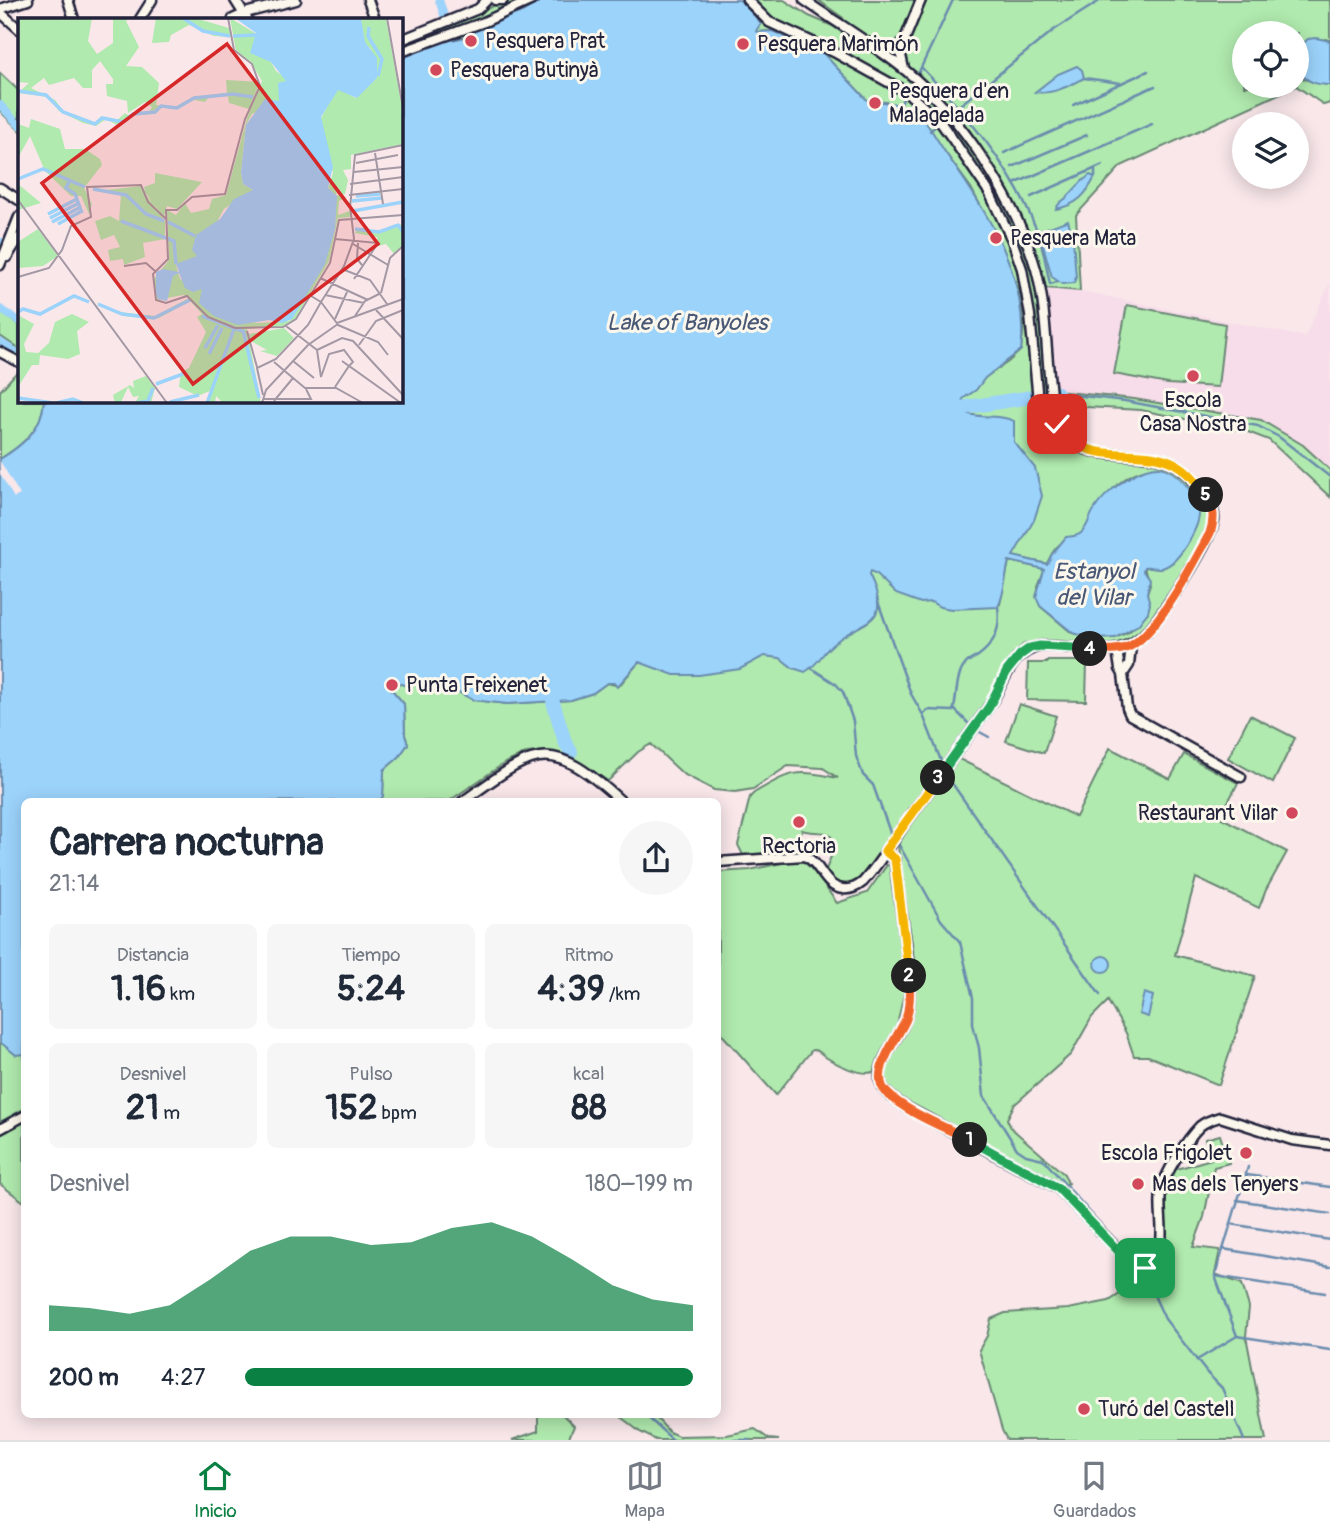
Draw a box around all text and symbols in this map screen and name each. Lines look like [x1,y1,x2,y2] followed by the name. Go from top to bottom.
[18,18,402,402] inset map
[1232,21,1309,189] map controls
[1232,21,1309,98] button: locate
[485,28,606,55] place label: Pesquera Prat
[757,31,919,58] place label: Pesquera Marimón
[463,33,479,49] marker: Pesquera Prat
[735,36,751,52] marker: Pesquera Marimón
[450,57,598,84] place label: Pesquera Butinyà
[428,62,444,78] marker: Pesquera Butinyà
[889,78,1009,129] place label: Pesquera d'en Malagelada
[867,95,883,111] marker: Pesquera d'en Malagelada
[1232,112,1309,189] button: layers
[1010,225,1136,252] place label: Pesquera Mata
[988,230,1004,246] marker: Pesquera Mata
[606,308,770,337] water label: Lake of Banyoles
[1185,368,1201,384] marker: Escola Casa Nostra
[1139,387,1247,438] place label: Escola Casa Nostra
[1027,394,1087,454] pin
[1038,405,1076,443] icon: check
[1188,477,1224,512] pin: 5
[1200,482,1211,506] text: 5
[1053,557,1137,612] water label: Estanyol del Vilar
[1072,632,1108,666] pin: 4
[1084,636,1095,660] text: 4
[406,672,548,699] place label: Punta Freixenet
[384,677,400,693] marker: Punta Freixenet
[920,760,956,796] pin: 3
[932,765,943,789] text: 3
[1138,800,1278,827] place label: Restaurant Vilar
[1284,805,1300,821] marker: Restaurant Vilar
[791,814,807,830] marker: Rectoria
[49,819,324,867] text: Carrera nocturna
[619,821,693,895] button: share
[762,833,836,860] place label: Rectoria
[49,869,99,898] text: 21:14
[117,943,189,967] text: Distancia
[341,943,401,967] text: Tiempo
[564,943,614,967] text: Ritmo
[892,958,926,993] pin: 2
[903,963,914,987] text: 2
[111,967,166,1011] text: 1.16
[337,967,405,1011] text: 5:24
[538,967,605,1011] text: 4:39
[166,982,195,1006] text: km
[605,982,640,1006] text: /km
[120,1062,186,1086] text: Desnivel
[349,1062,393,1086] text: Pulso
[574,1062,604,1086] text: kcal
[126,1086,159,1130] text: 21
[325,1086,377,1130] text: 152
[571,1086,607,1130] text: 88
[159,1101,180,1125] text: m
[377,1101,417,1125] text: bpm
[953,1122,988,1158] pin: 1
[966,1127,973,1151] text: 1
[1101,1140,1233,1167] place label: Escola Frigolet
[1238,1145,1254,1161] marker: Escola Frigolet
[49,1169,130,1198] text: Desnivel
[585,1169,693,1198] text: 180–199 m
[1152,1171,1299,1198] place label: Mas dels Tenyers
[1130,1176,1146,1192] marker: Mas dels Tenyers
[1115,1238,1175,1298] pin
[1126,1249,1164,1287] icon: arrive
[49,1363,119,1392] text: 200 m
[161,1363,206,1392] text: 4:27
[1098,1396,1234,1423] place label: Turó del Castell
[1076,1401,1092,1417] marker: Turó del Castell
[194,1457,237,1523] tab: Inicio
[625,1457,665,1523] tab: Mapa
[1053,1457,1136,1523] tab: Guardados

